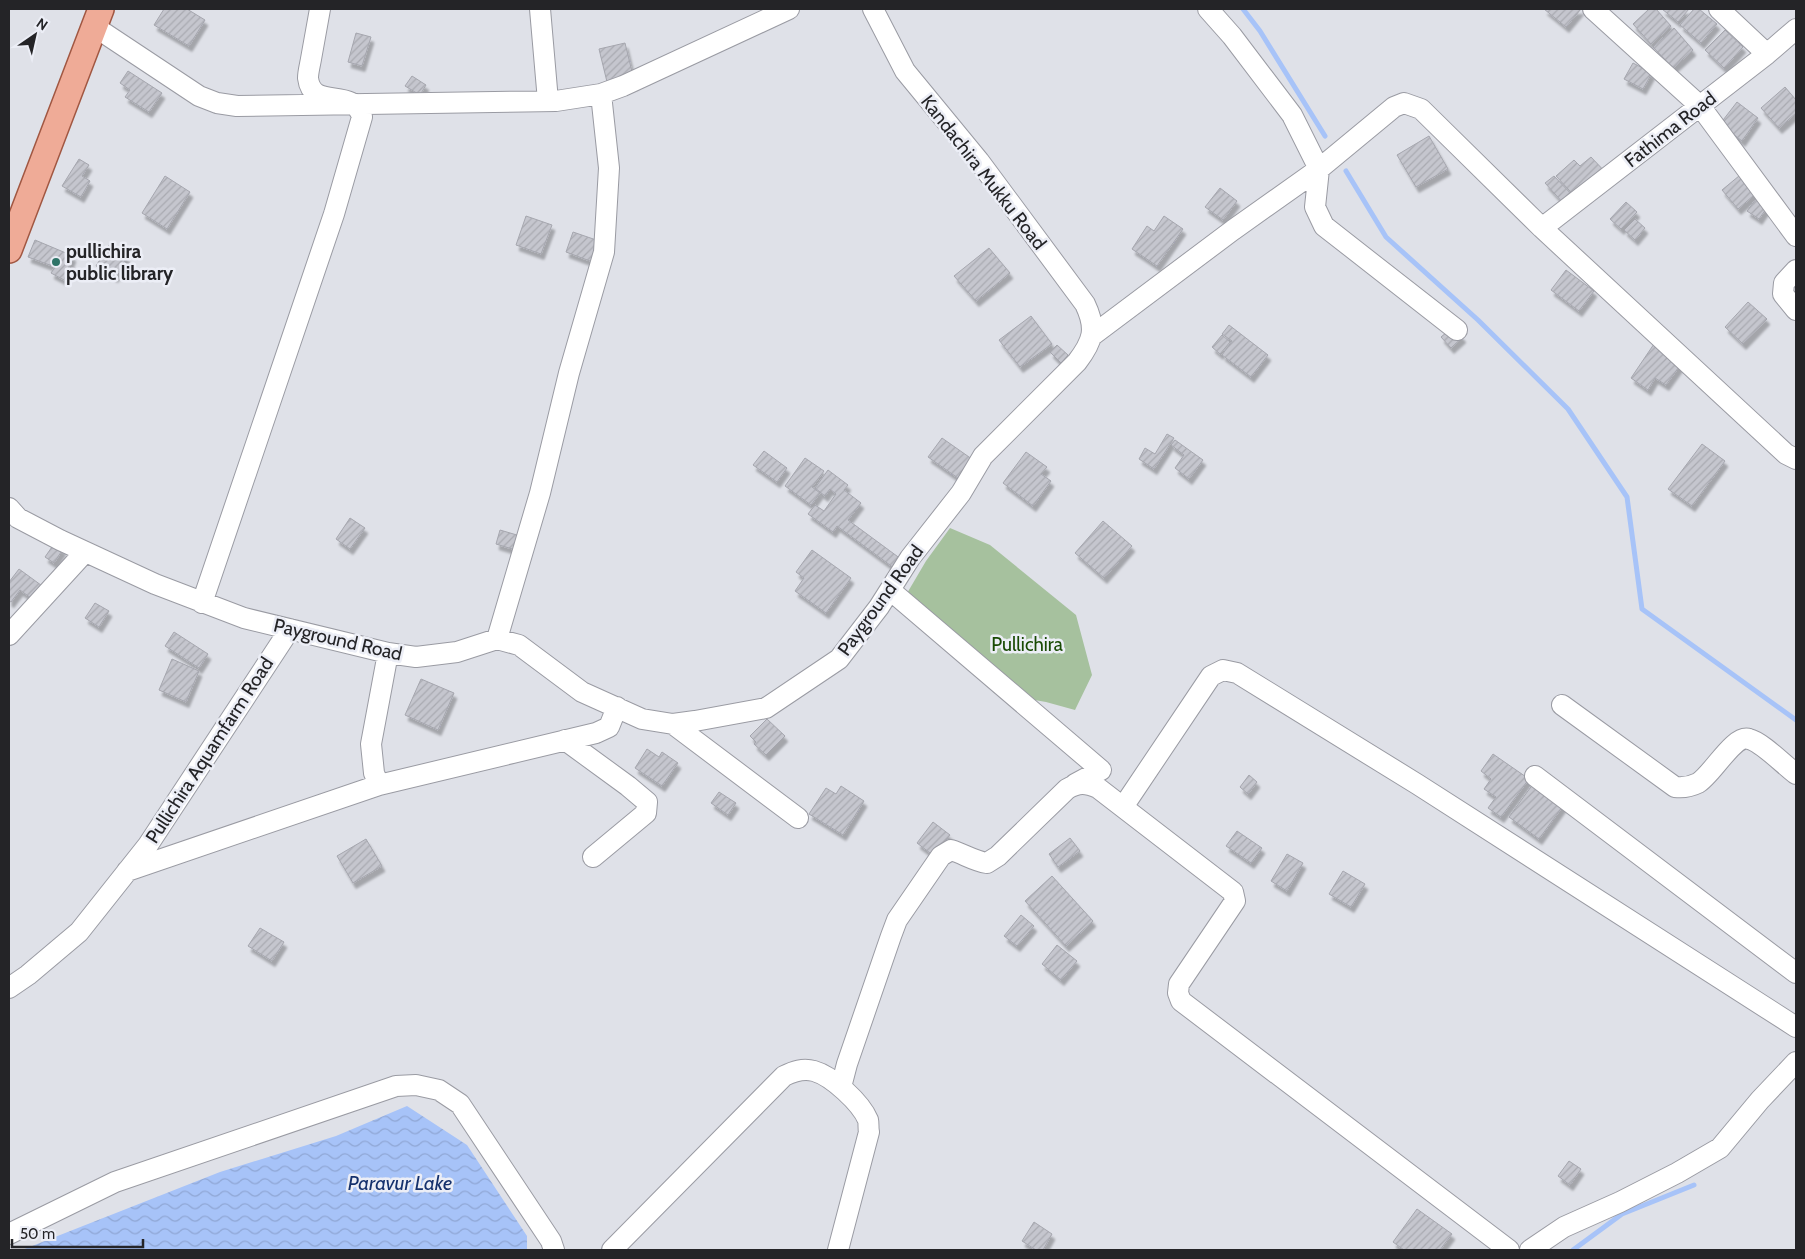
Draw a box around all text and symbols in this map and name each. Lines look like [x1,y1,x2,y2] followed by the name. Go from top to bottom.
[10,10,60,60] north arrow
[33,14,51,34] text: N
[1620,87,1721,172] street label: Fathima Road
[916,90,1051,254] street label: Kandachira Mukku Road
[66,240,174,285] place label: pullichira public library
[50,256,62,268] marker: pullichira public library
[833,540,928,660] street label: Payground Road
[271,614,404,665] street label: Payground Road
[991,633,1063,656] park label: Pullichira
[141,653,278,848] street label: Pullichira Aquamfarm Road
[348,1171,452,1195] water label: Paravur Lake
[12,1216,144,1248] scale bar
[20,1225,55,1243] text: 50 m

